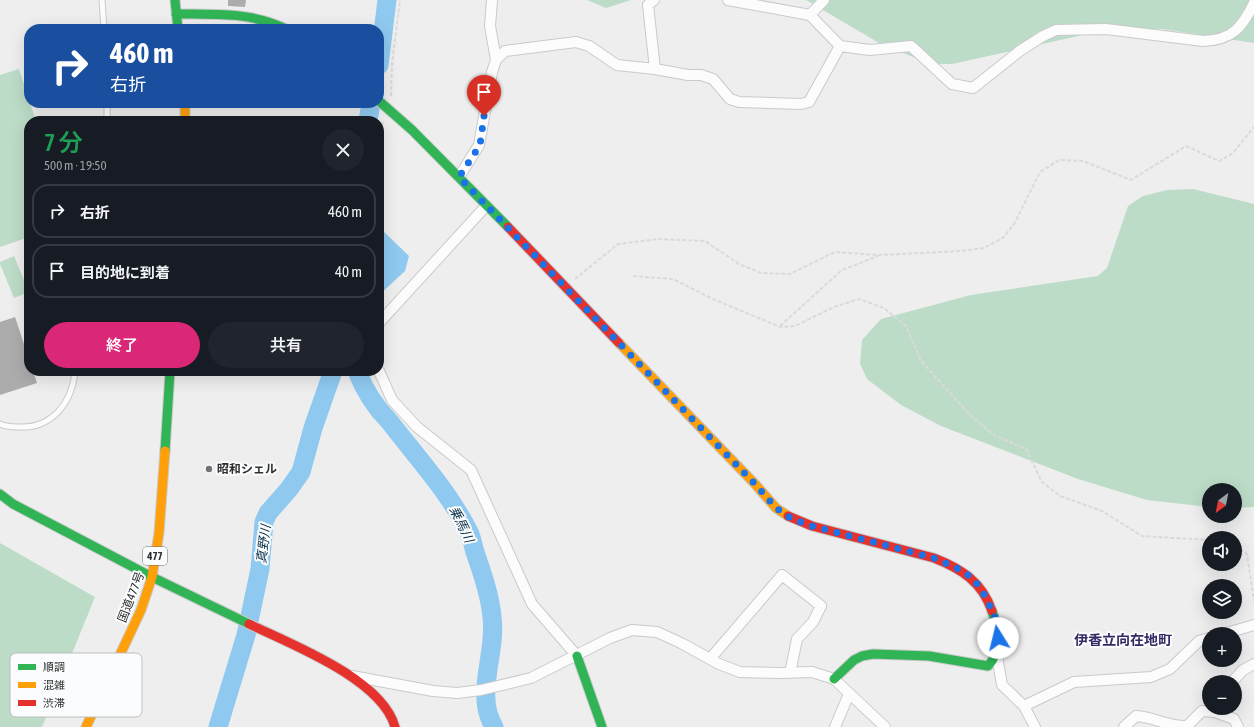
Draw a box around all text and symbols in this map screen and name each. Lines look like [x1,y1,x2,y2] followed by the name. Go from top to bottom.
[110,37,173,69] text: 460 m
[44,40,96,92] icon: right
[110,74,146,95] text: 右折
[467,75,501,116] pin
[473,81,495,103] icon: arrive
[44,129,83,156] text: 7 分
[322,129,364,171] button: close
[44,158,107,173] text: 500 m · 19:50
[46,200,68,222] icon: right
[328,203,362,220] text: 460 m
[80,204,110,221] text: 右折
[46,260,68,282] icon: arrive
[335,263,362,280] text: 40 m
[80,264,170,281] text: 目的地に到着
[44,322,200,368] button: 終了
[208,322,364,368] button: 共有
[217,462,277,476] place label: 昭和シェル
[204,464,214,474] marker: 昭和シェル
[1202,483,1242,523] north arrow
[1202,483,1242,715] map controls
[446,503,478,547] water label: 乗馬川
[254,522,274,564] water label: 真野川
[1202,531,1242,571] button: sound
[143,547,167,565] road number: 477
[115,570,147,624] street label: 国道477号
[1202,579,1242,619] button: layers
[977,617,1019,659] position arrow
[1202,627,1242,667] button: +
[1074,632,1172,648] district label: 伊香立向在地町
[10,653,142,717] legend
[43,661,65,673] text: 順調
[1202,675,1242,715] button: −
[43,679,65,691] text: 混雑
[43,697,65,709] text: 渋滞

